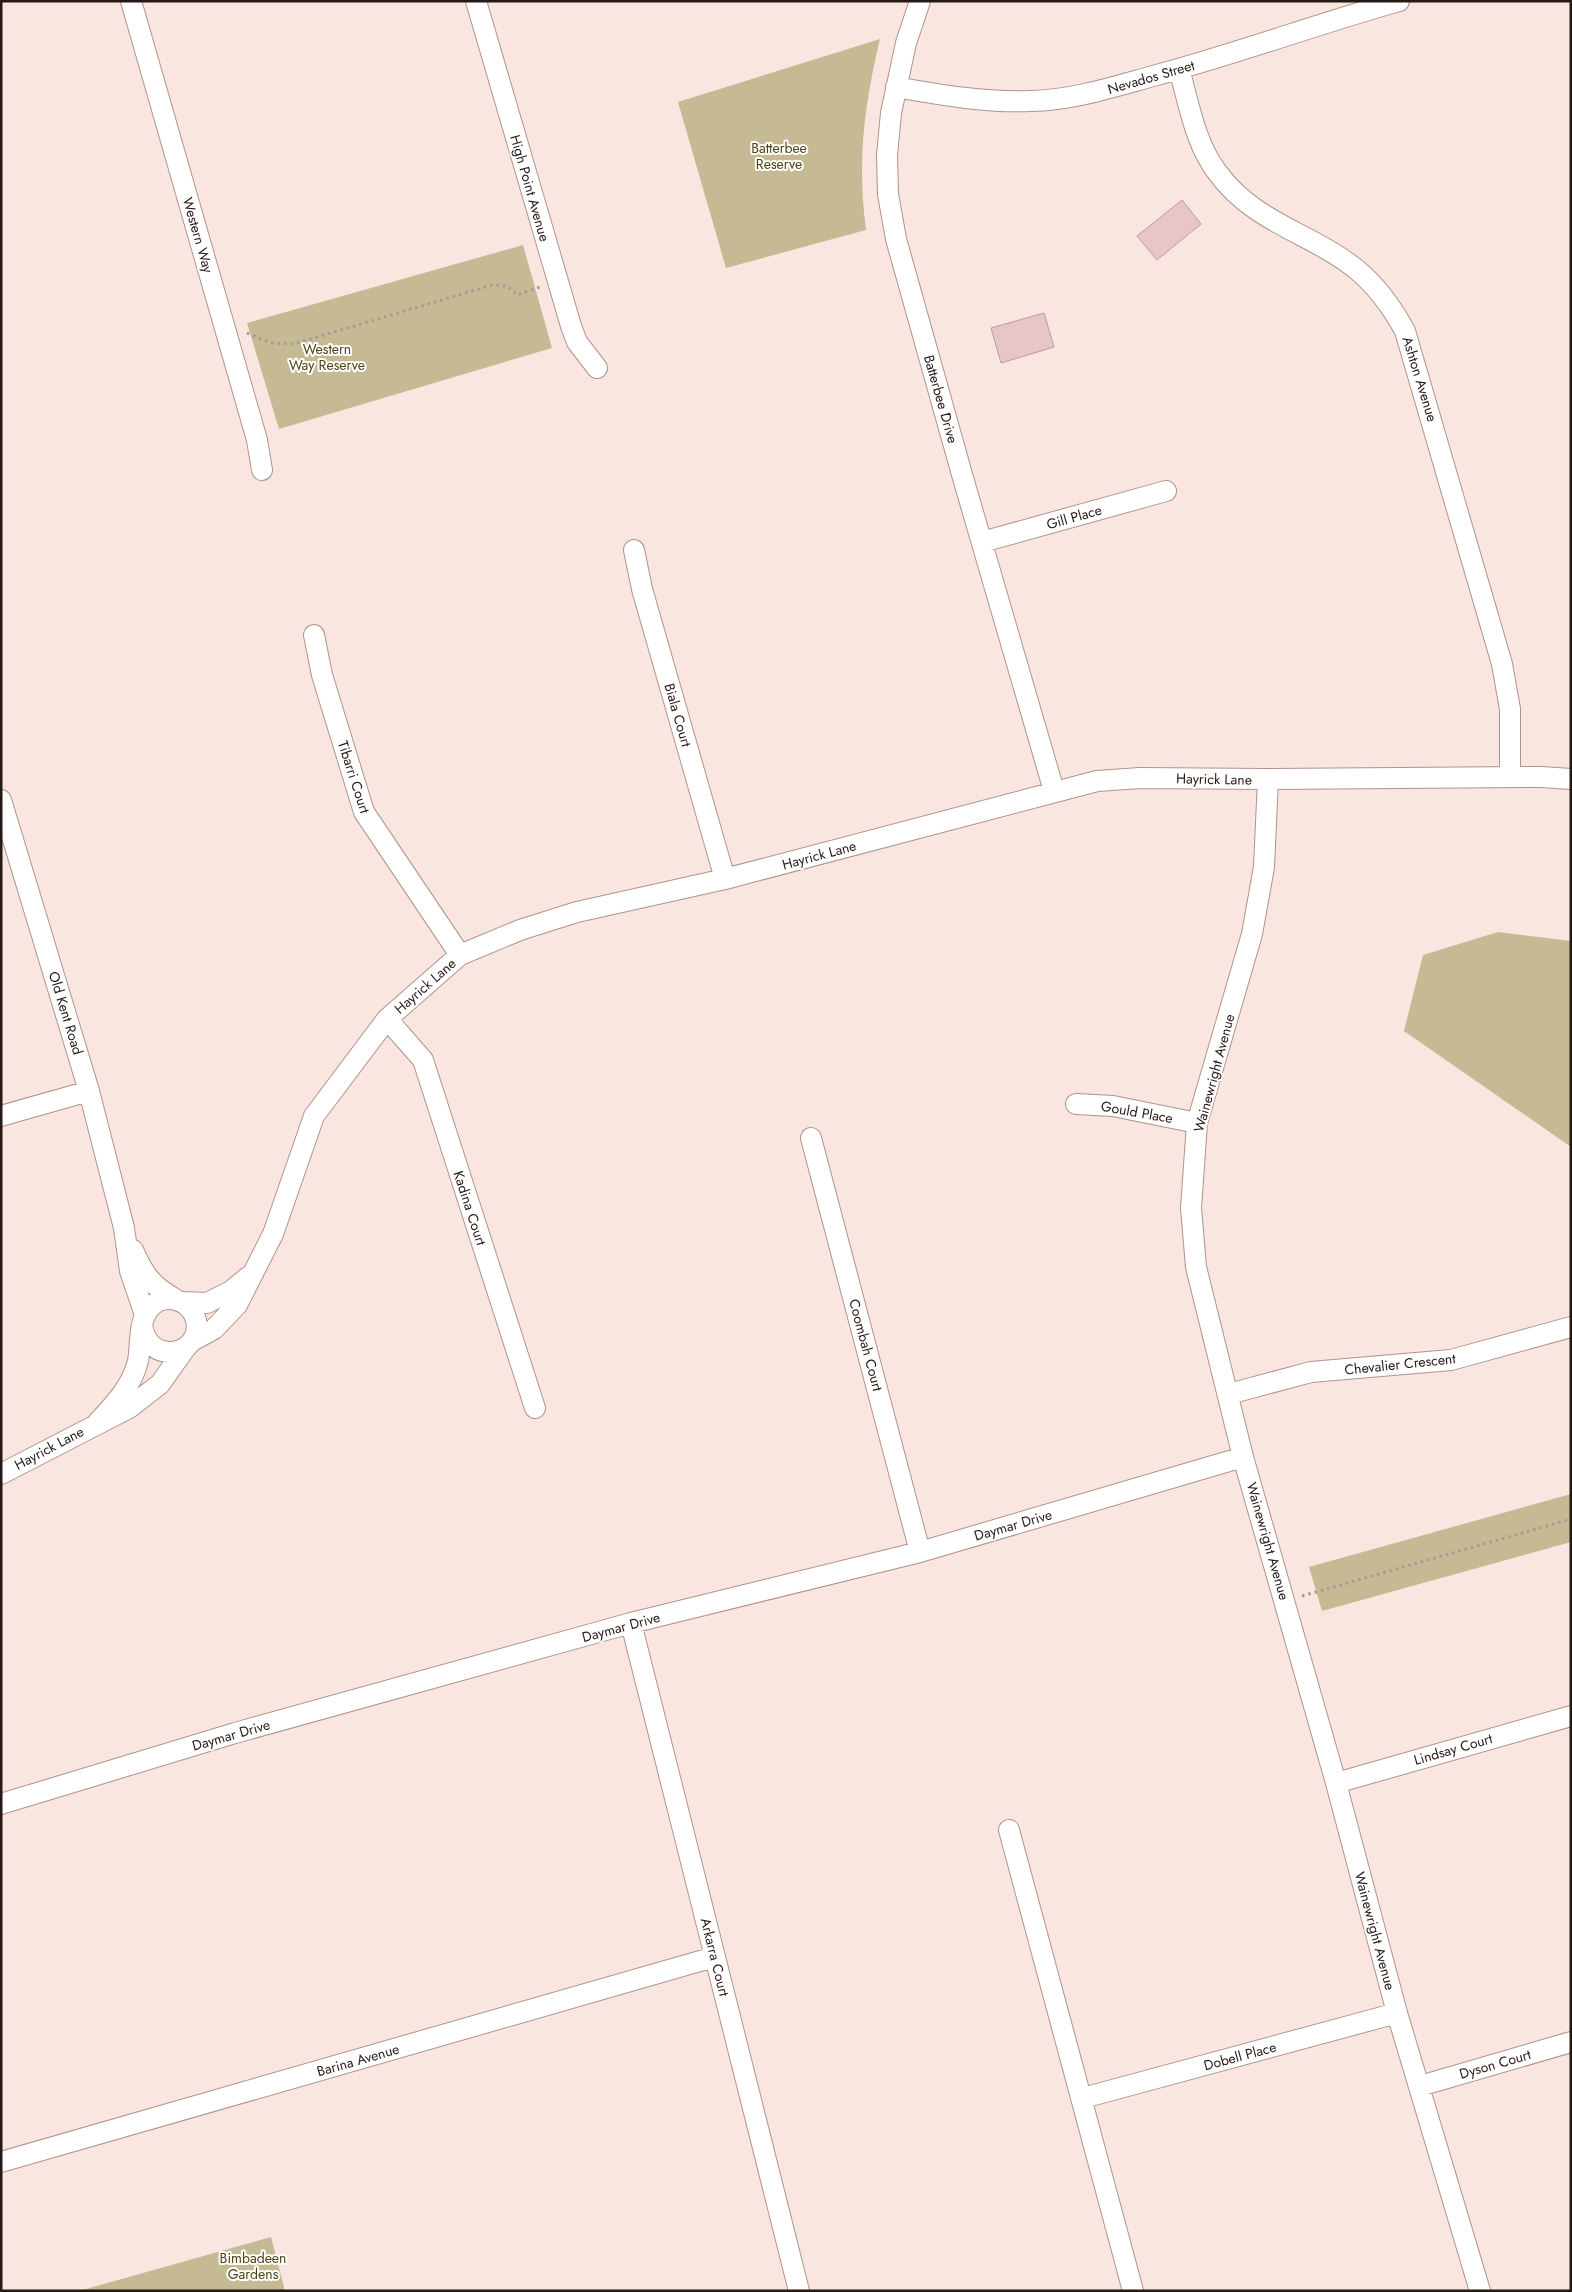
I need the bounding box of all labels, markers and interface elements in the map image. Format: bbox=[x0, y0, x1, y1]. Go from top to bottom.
street label: Nevados Street bbox=[1105, 55, 1197, 99]
street label: High Point Avenue bbox=[505, 132, 555, 244]
park label: Batterbee Reserve bbox=[751, 138, 807, 174]
street label: Western Way bbox=[178, 195, 219, 276]
street label: Ashton Avenue bbox=[1398, 334, 1442, 424]
park label: Western Way Reserve bbox=[289, 339, 365, 375]
street label: Batterbee Drive bbox=[919, 353, 963, 445]
street label: Gill Place bbox=[1044, 500, 1104, 534]
street label: Biala Court bbox=[659, 681, 697, 750]
street label: Tibarri Court bbox=[333, 738, 375, 816]
street label: Hayrick Lane bbox=[1176, 768, 1252, 790]
street label: Hayrick Lane bbox=[780, 836, 858, 874]
street label: Hayrick Lane bbox=[390, 954, 460, 1018]
street label: Old Kent Road bbox=[44, 969, 88, 1057]
street label: Wainewright Avenue bbox=[1189, 1012, 1239, 1134]
street label: Gould Place bbox=[1099, 1096, 1175, 1128]
street label: Kadina Court bbox=[449, 1168, 492, 1248]
street label: Coombah Court bbox=[844, 1297, 888, 1394]
street label: Chevalier Crescent bbox=[1343, 1348, 1457, 1380]
street label: Hayrick Lane bbox=[11, 1421, 87, 1475]
street label: Wainewright Avenue bbox=[1242, 1480, 1294, 1602]
street label: Daymar Drive bbox=[972, 1504, 1054, 1546]
street label: Daymar Drive bbox=[580, 1607, 662, 1647]
street label: Daymar Drive bbox=[190, 1714, 272, 1756]
street label: Lindsay Court bbox=[1411, 1728, 1495, 1770]
street label: Wainewright Avenue bbox=[1350, 1870, 1400, 1992]
street label: Arkarra Court bbox=[696, 1916, 735, 1999]
street label: Dobell Place bbox=[1201, 2037, 1279, 2075]
street label: Barina Avenue bbox=[314, 2039, 402, 2081]
street label: Dyson Court bbox=[1457, 2044, 1534, 2084]
park label: Bimbadeen Gardens bbox=[220, 2248, 286, 2284]

